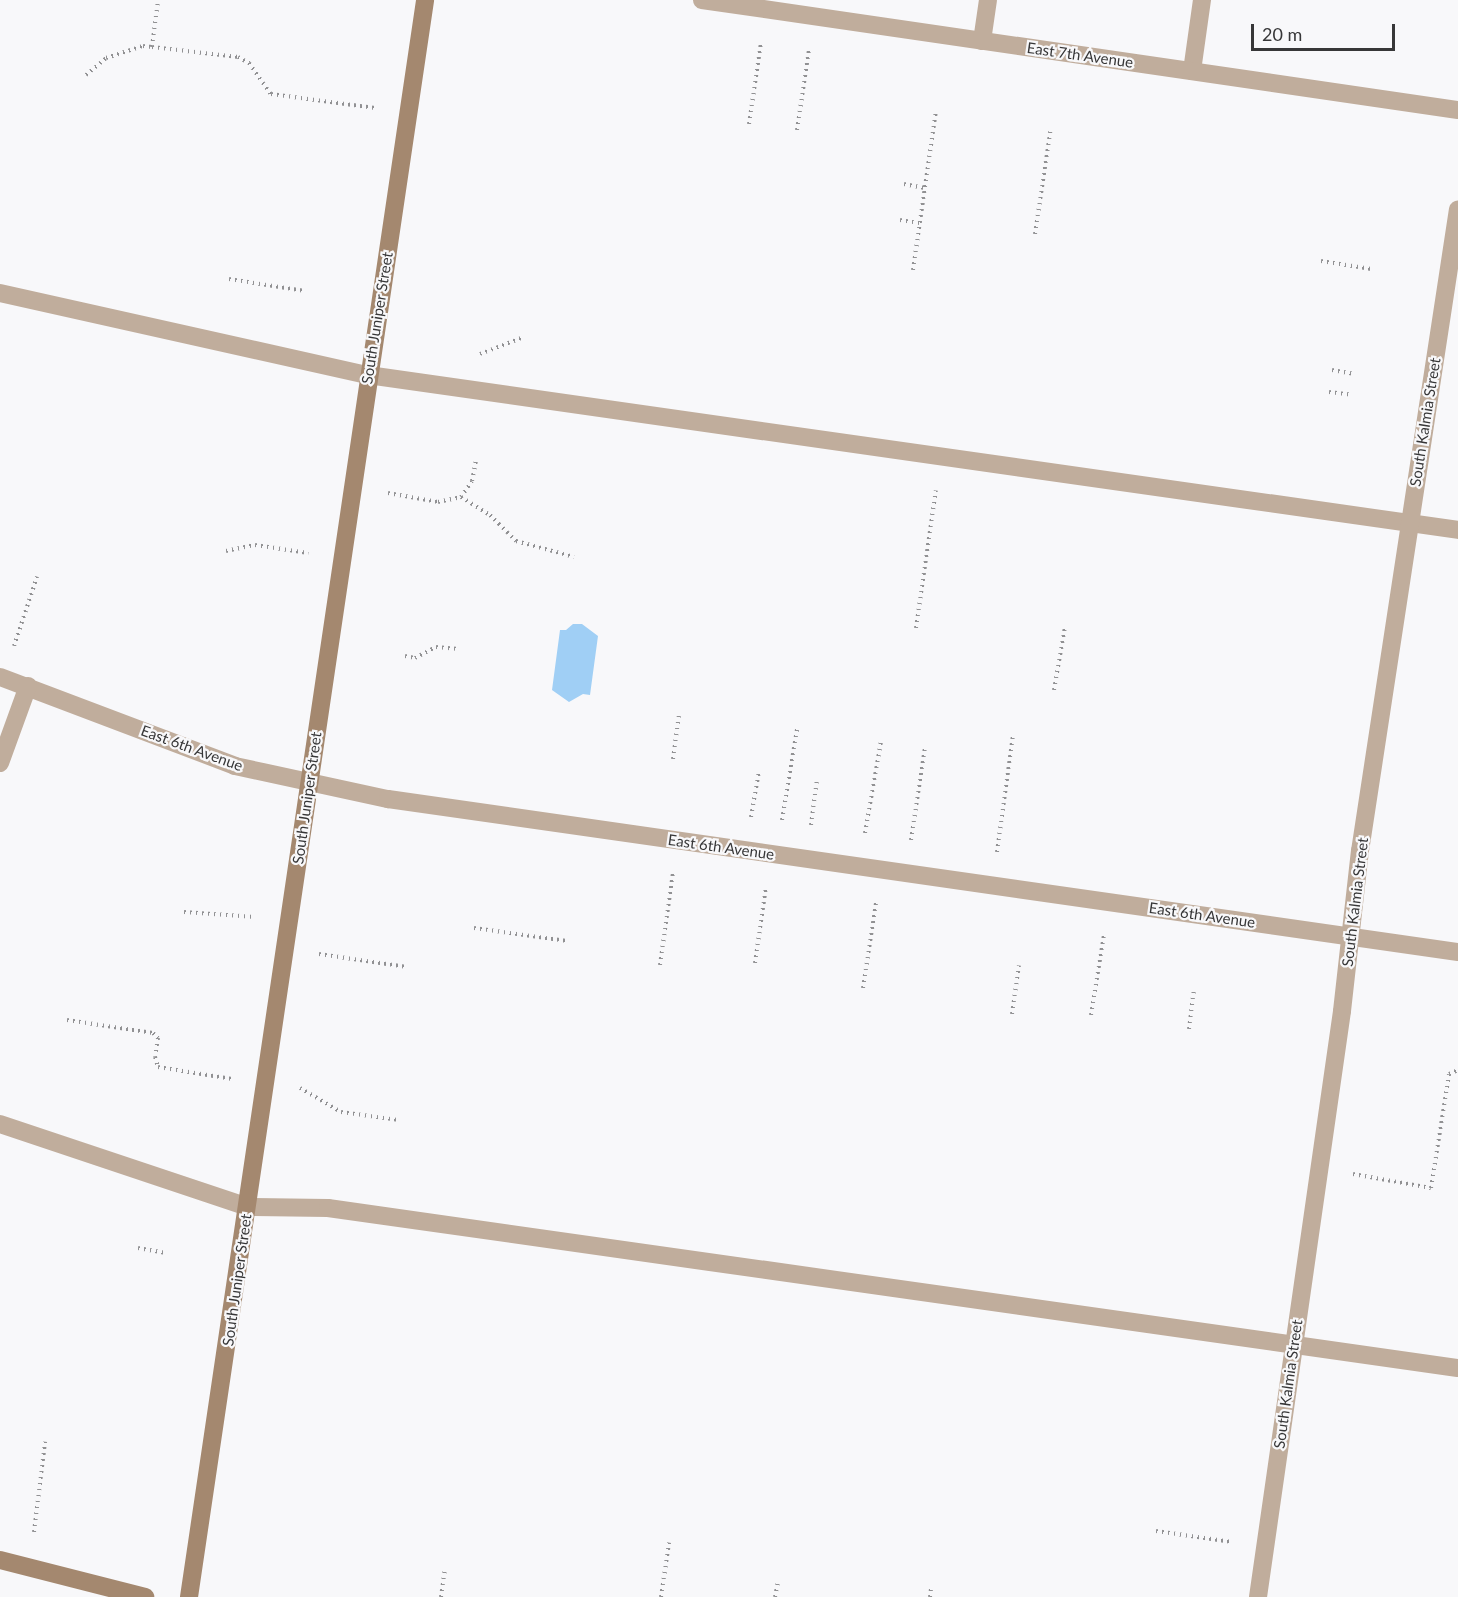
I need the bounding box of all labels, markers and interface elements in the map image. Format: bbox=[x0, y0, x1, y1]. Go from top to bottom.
scale bar bbox=[1254, 12, 1398, 50]
text: 20 m bbox=[1262, 23, 1302, 45]
street label: East 7th Avenue bbox=[1025, 39, 1135, 71]
street label: South Juniper Street bbox=[358, 250, 396, 386]
street label: South Kalmia Street bbox=[1406, 356, 1444, 488]
street label: East 6th Avenue bbox=[138, 721, 246, 775]
street label: South Juniper Street bbox=[289, 730, 325, 866]
street label: East 6th Avenue bbox=[666, 831, 776, 863]
street label: South Kalmia Street bbox=[1338, 836, 1372, 968]
street label: East 6th Avenue bbox=[1147, 899, 1257, 931]
street label: South Juniper Street bbox=[219, 1212, 255, 1348]
street label: South Kalmia Street bbox=[1270, 1318, 1306, 1450]

